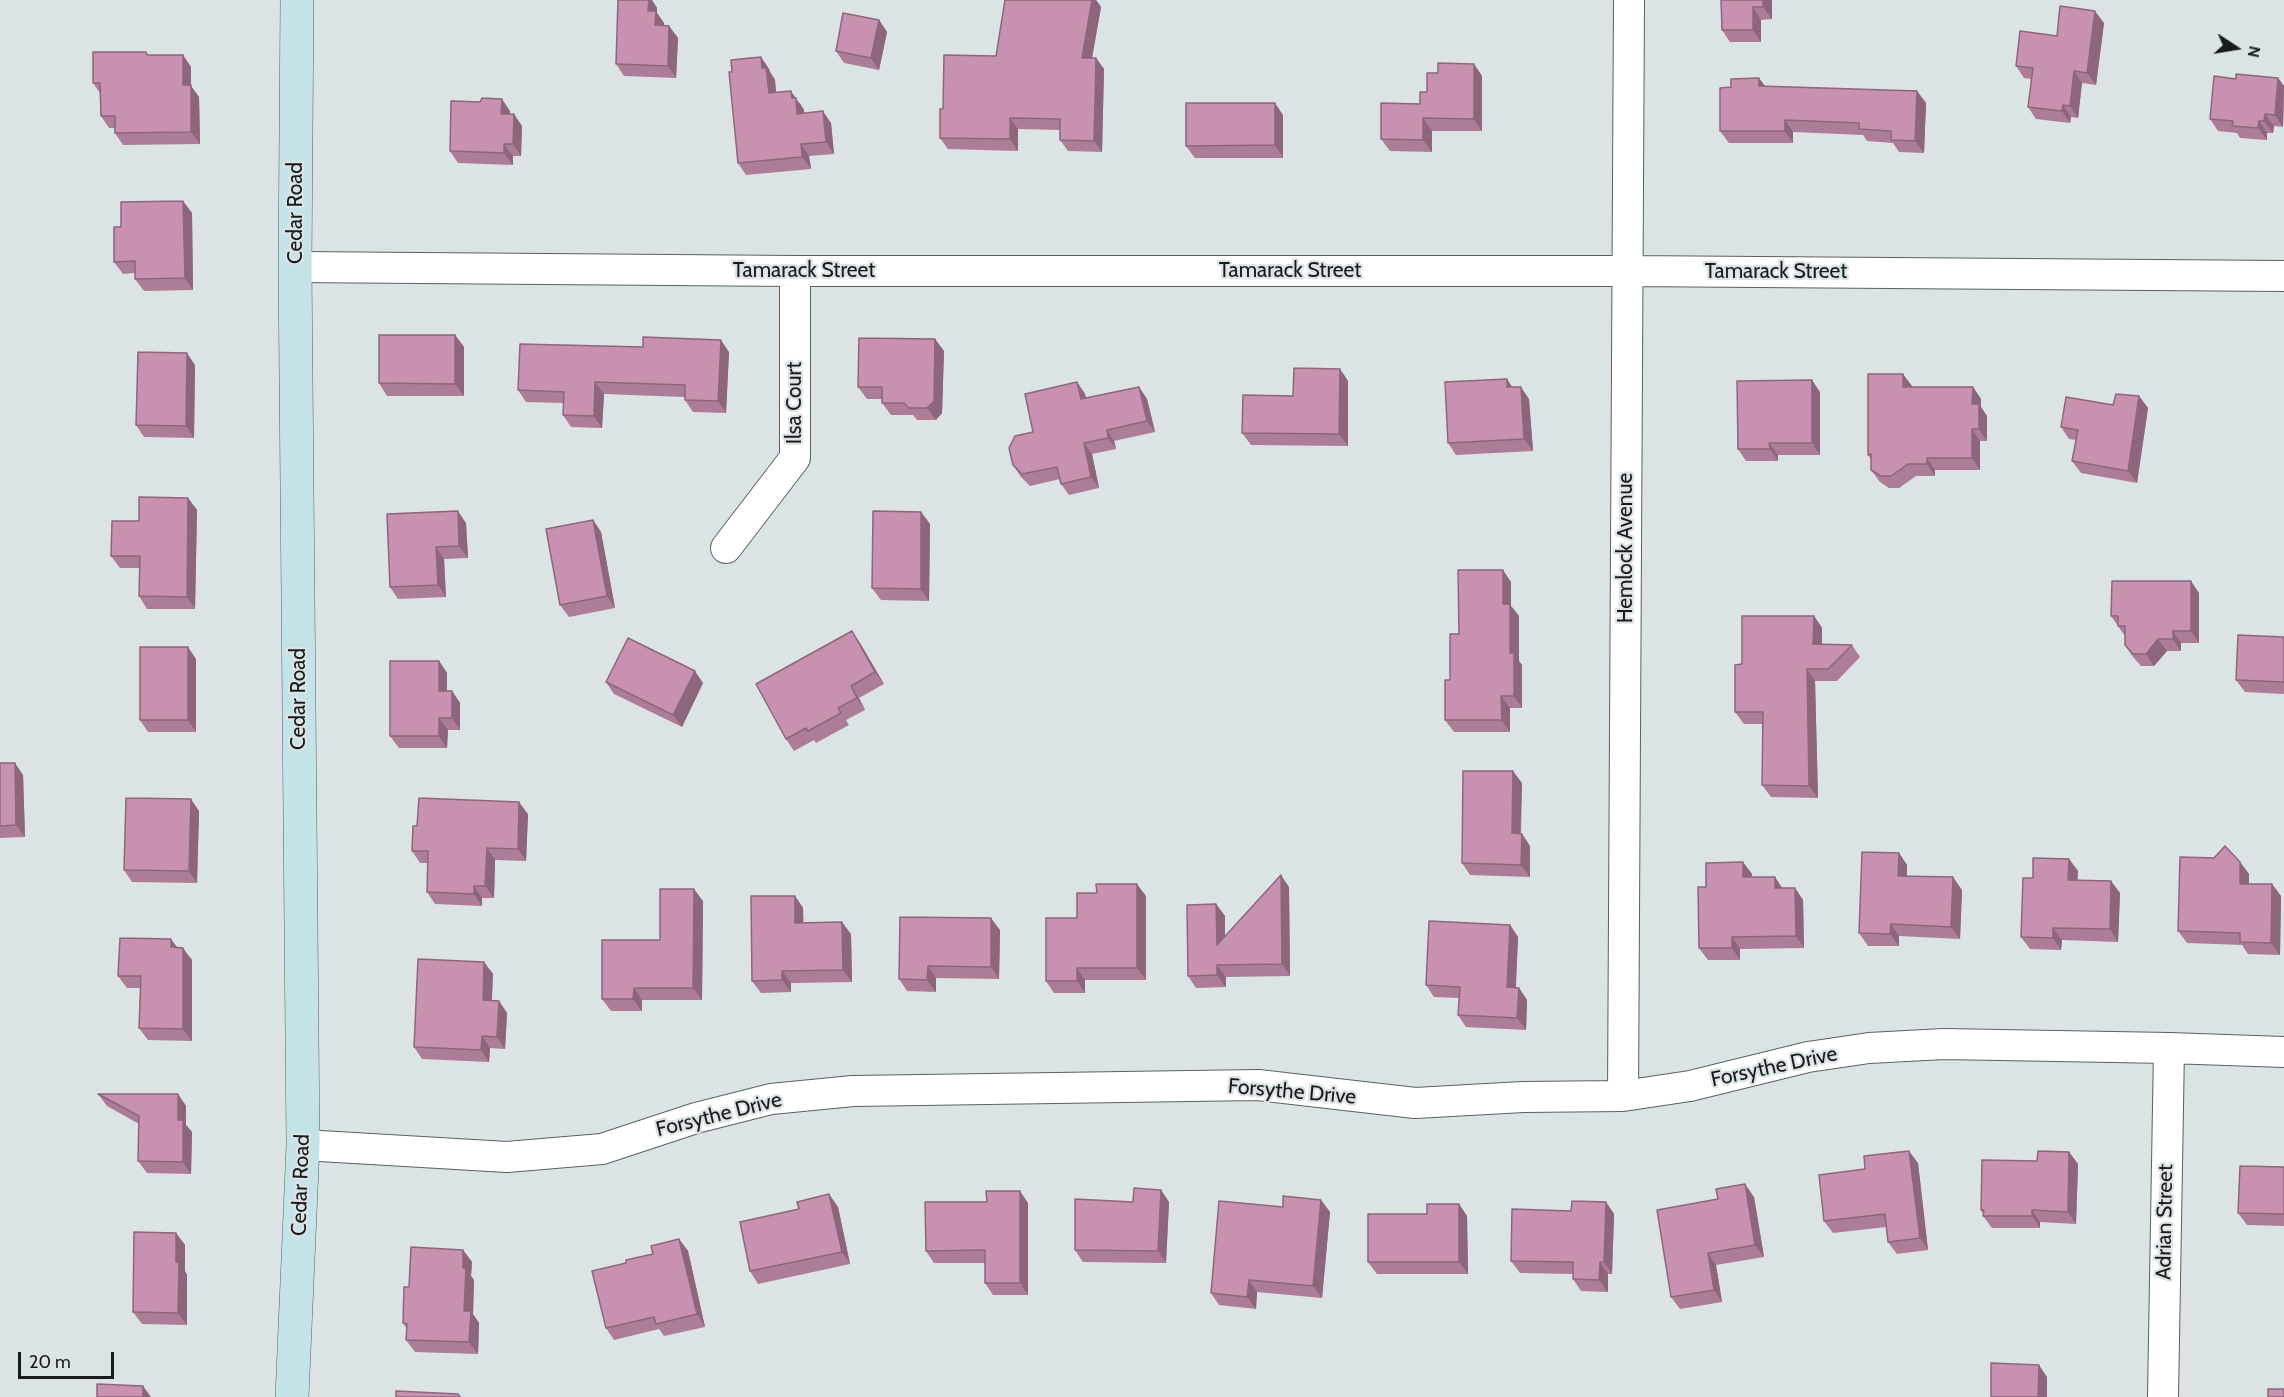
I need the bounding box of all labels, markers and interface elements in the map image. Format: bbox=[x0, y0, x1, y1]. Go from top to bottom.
north arrow bbox=[2206, 18, 2266, 78]
text: N bbox=[2244, 44, 2265, 59]
street label: Cedar Road bbox=[283, 162, 309, 264]
street label: Tamarack Street bbox=[733, 258, 875, 284]
street label: Tamarack Street bbox=[1219, 258, 1361, 284]
street label: Tamarack Street bbox=[1705, 259, 1847, 285]
street label: Ilsa Court bbox=[782, 362, 808, 444]
street label: Hemlock Avenue bbox=[1613, 473, 1639, 623]
street label: Cedar Road bbox=[286, 648, 312, 750]
street label: Forsythe Drive bbox=[1708, 1041, 1840, 1093]
street label: Forsythe Drive bbox=[1227, 1074, 1357, 1110]
street label: Forsythe Drive bbox=[654, 1087, 784, 1143]
street label: Cedar Road bbox=[287, 1134, 315, 1236]
street label: Adrian Street bbox=[2151, 1164, 2179, 1280]
scale bar bbox=[21, 1340, 117, 1378]
text: 20 m bbox=[29, 1351, 71, 1373]

